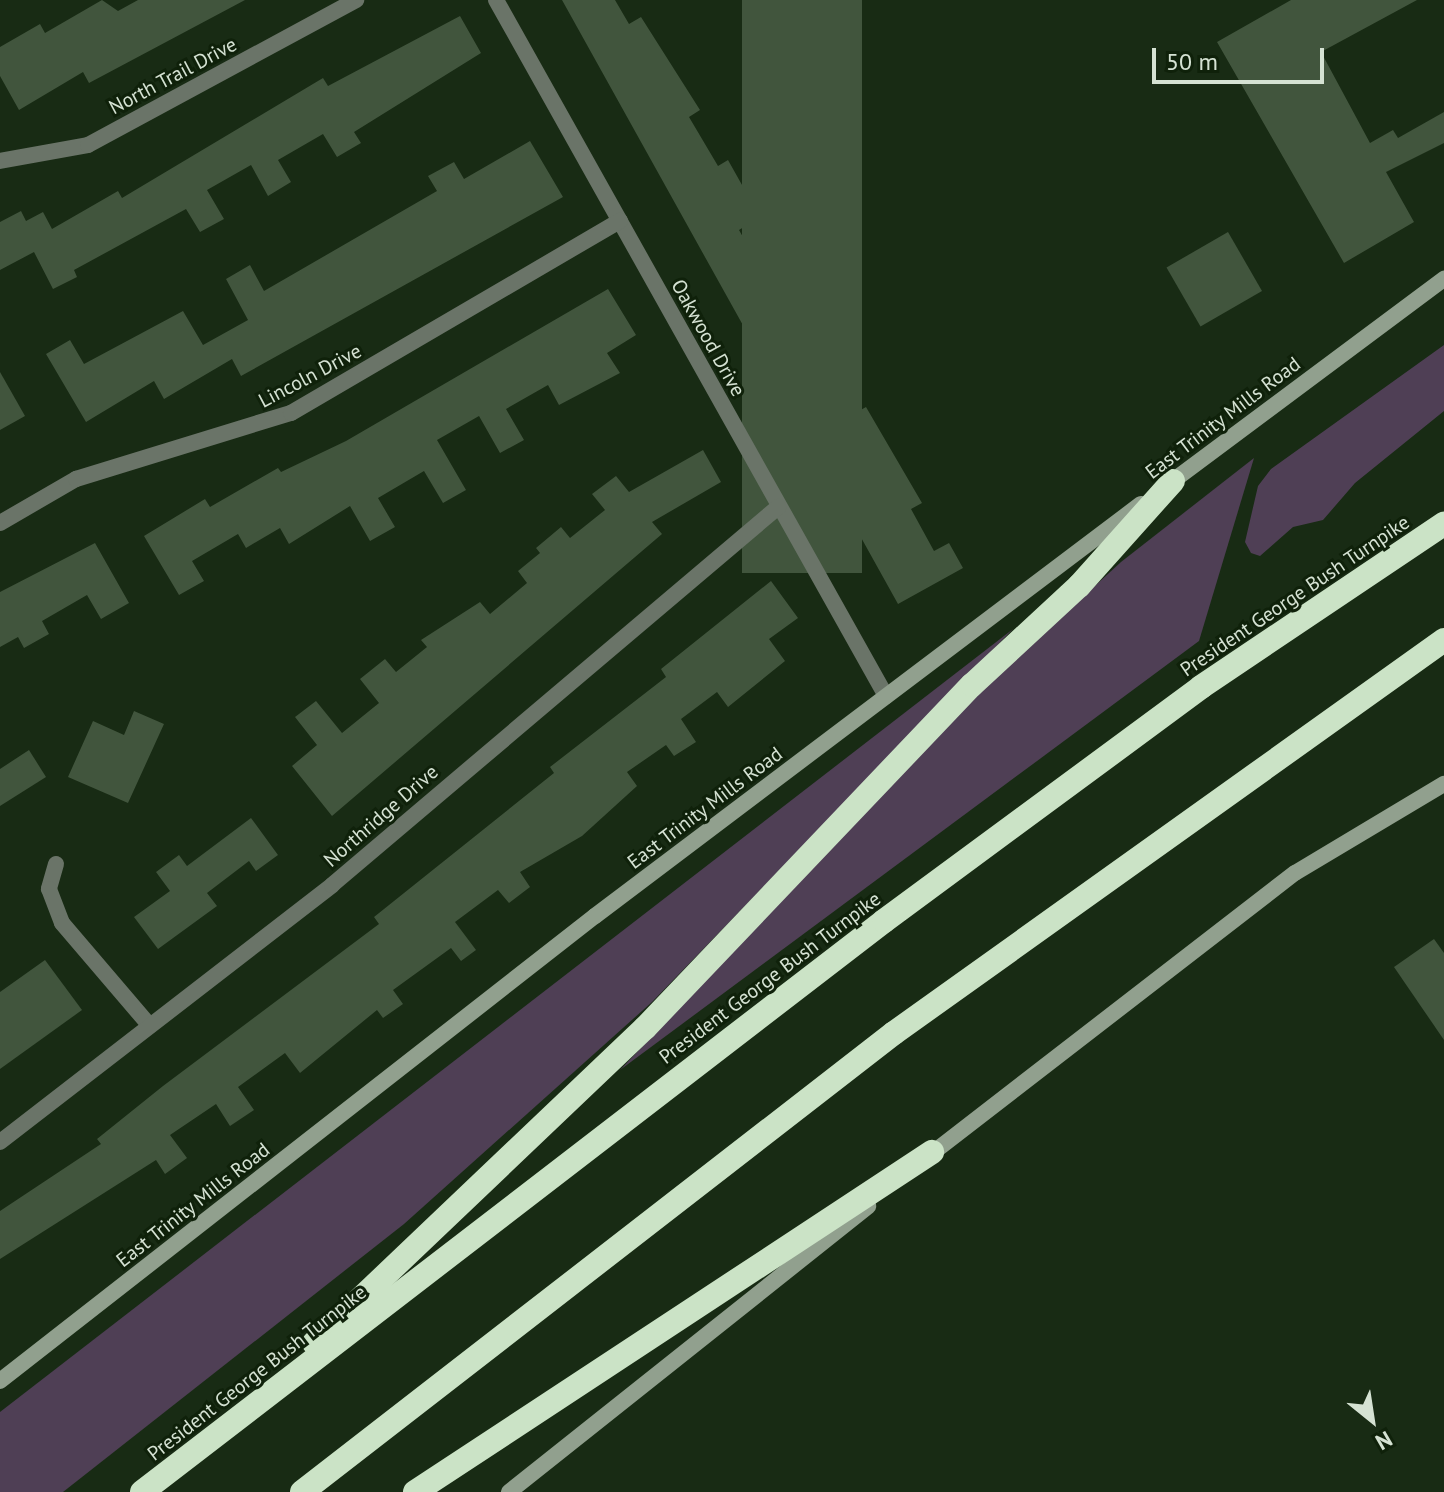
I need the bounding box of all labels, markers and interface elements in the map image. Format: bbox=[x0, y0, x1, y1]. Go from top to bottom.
street label: North Trail Drive bbox=[105, 32, 241, 120]
scale bar bbox=[1156, 32, 1328, 82]
text: 50 m bbox=[1166, 46, 1218, 77]
street label: Oakwood Drive bbox=[666, 275, 750, 401]
street label: Lincoln Drive bbox=[255, 339, 365, 413]
street label: East Trinity Mills Road bbox=[1140, 352, 1306, 484]
street label: President George Bush Turnpike bbox=[1176, 510, 1414, 682]
street label: East Trinity Mills Road bbox=[622, 742, 788, 874]
street label: Northridge Drive bbox=[319, 760, 443, 872]
street label: President George Bush Turnpike bbox=[654, 887, 886, 1069]
street label: East Trinity Mills Road bbox=[111, 1137, 275, 1273]
street label: President George Bush Turnpike bbox=[143, 1280, 371, 1466]
north arrow bbox=[1332, 1380, 1412, 1460]
text: N bbox=[1371, 1425, 1397, 1457]

